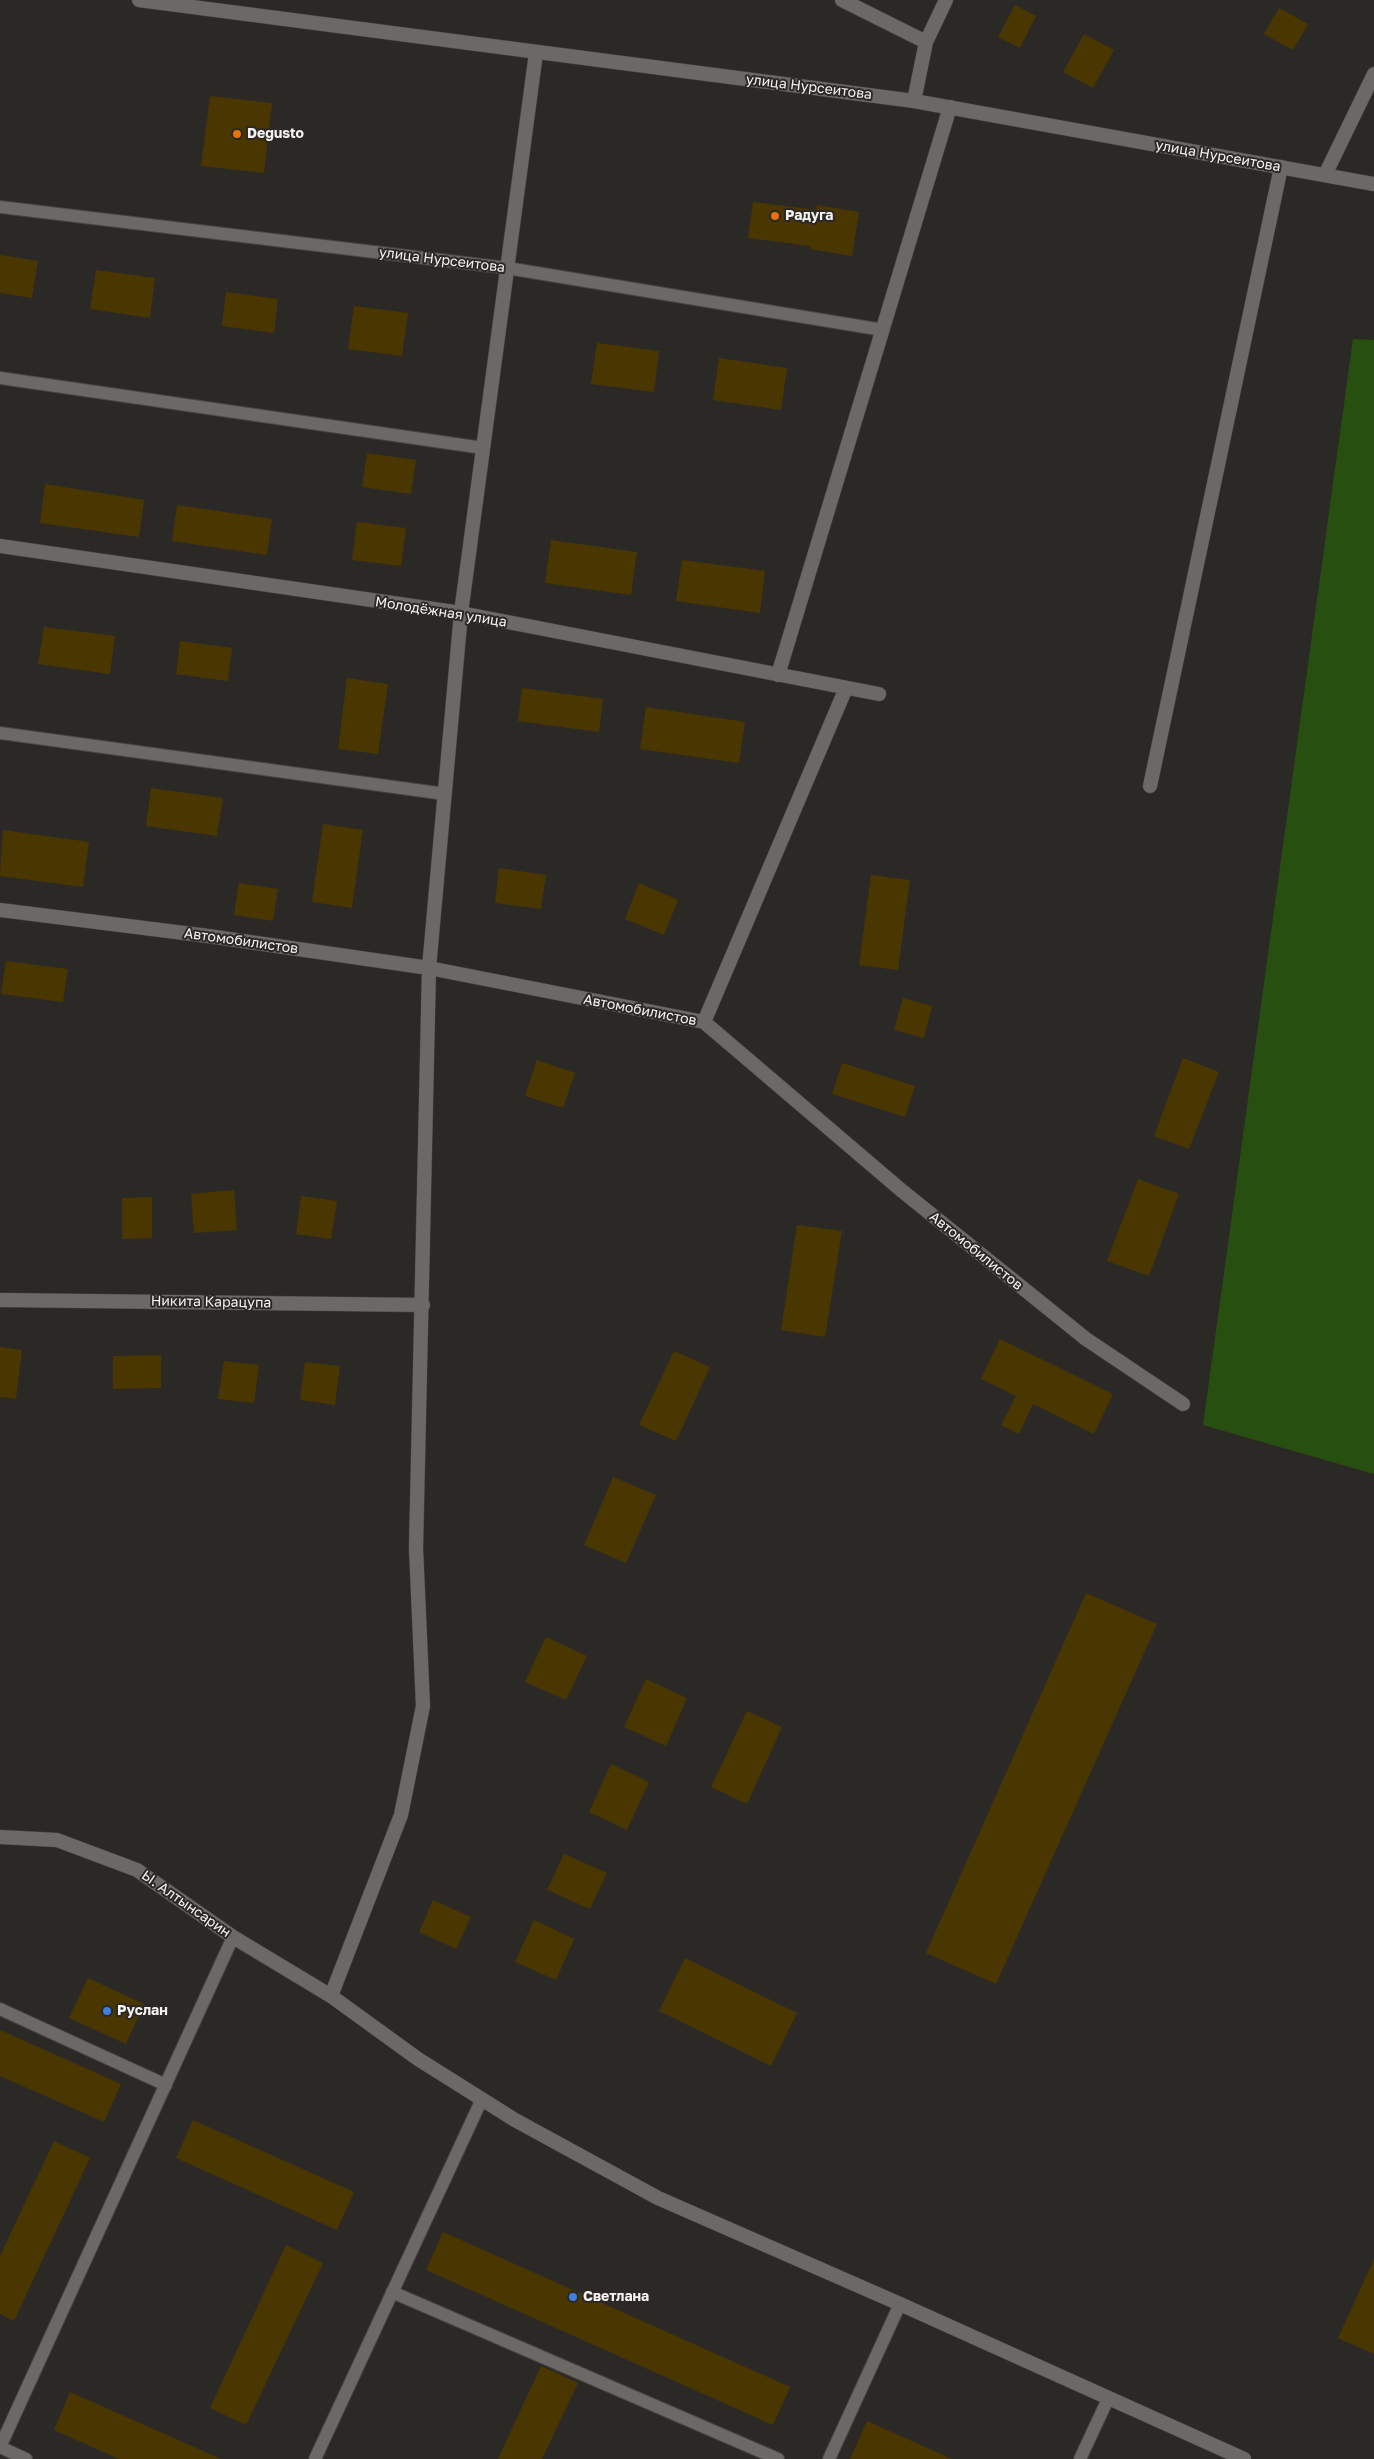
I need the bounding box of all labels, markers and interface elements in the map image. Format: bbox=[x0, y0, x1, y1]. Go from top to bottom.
street label: улица Нурсеитова bbox=[745, 71, 873, 103]
place label: Degusto bbox=[247, 126, 304, 142]
marker: Degusto bbox=[231, 128, 243, 140]
street label: улица Нурсеитова bbox=[1154, 137, 1282, 175]
place label: Радуга bbox=[785, 208, 833, 224]
marker: Радуга bbox=[769, 210, 781, 222]
street label: улица Нурсеитова bbox=[378, 244, 506, 276]
street label: Молодёжная улица bbox=[374, 593, 508, 631]
street label: Автомобилистов bbox=[183, 925, 299, 957]
street label: Автомобилистов bbox=[582, 991, 698, 1029]
street label: Автомобилистов bbox=[926, 1208, 1026, 1294]
street label: Никита Карацупа bbox=[151, 1293, 271, 1311]
street label: Ы. Алтынсарин bbox=[138, 1867, 234, 1941]
place label: Руслан bbox=[117, 2003, 168, 2019]
marker: Руслан bbox=[101, 2005, 113, 2017]
place label: Светлана bbox=[583, 2289, 649, 2305]
marker: Светлана bbox=[567, 2291, 579, 2303]

